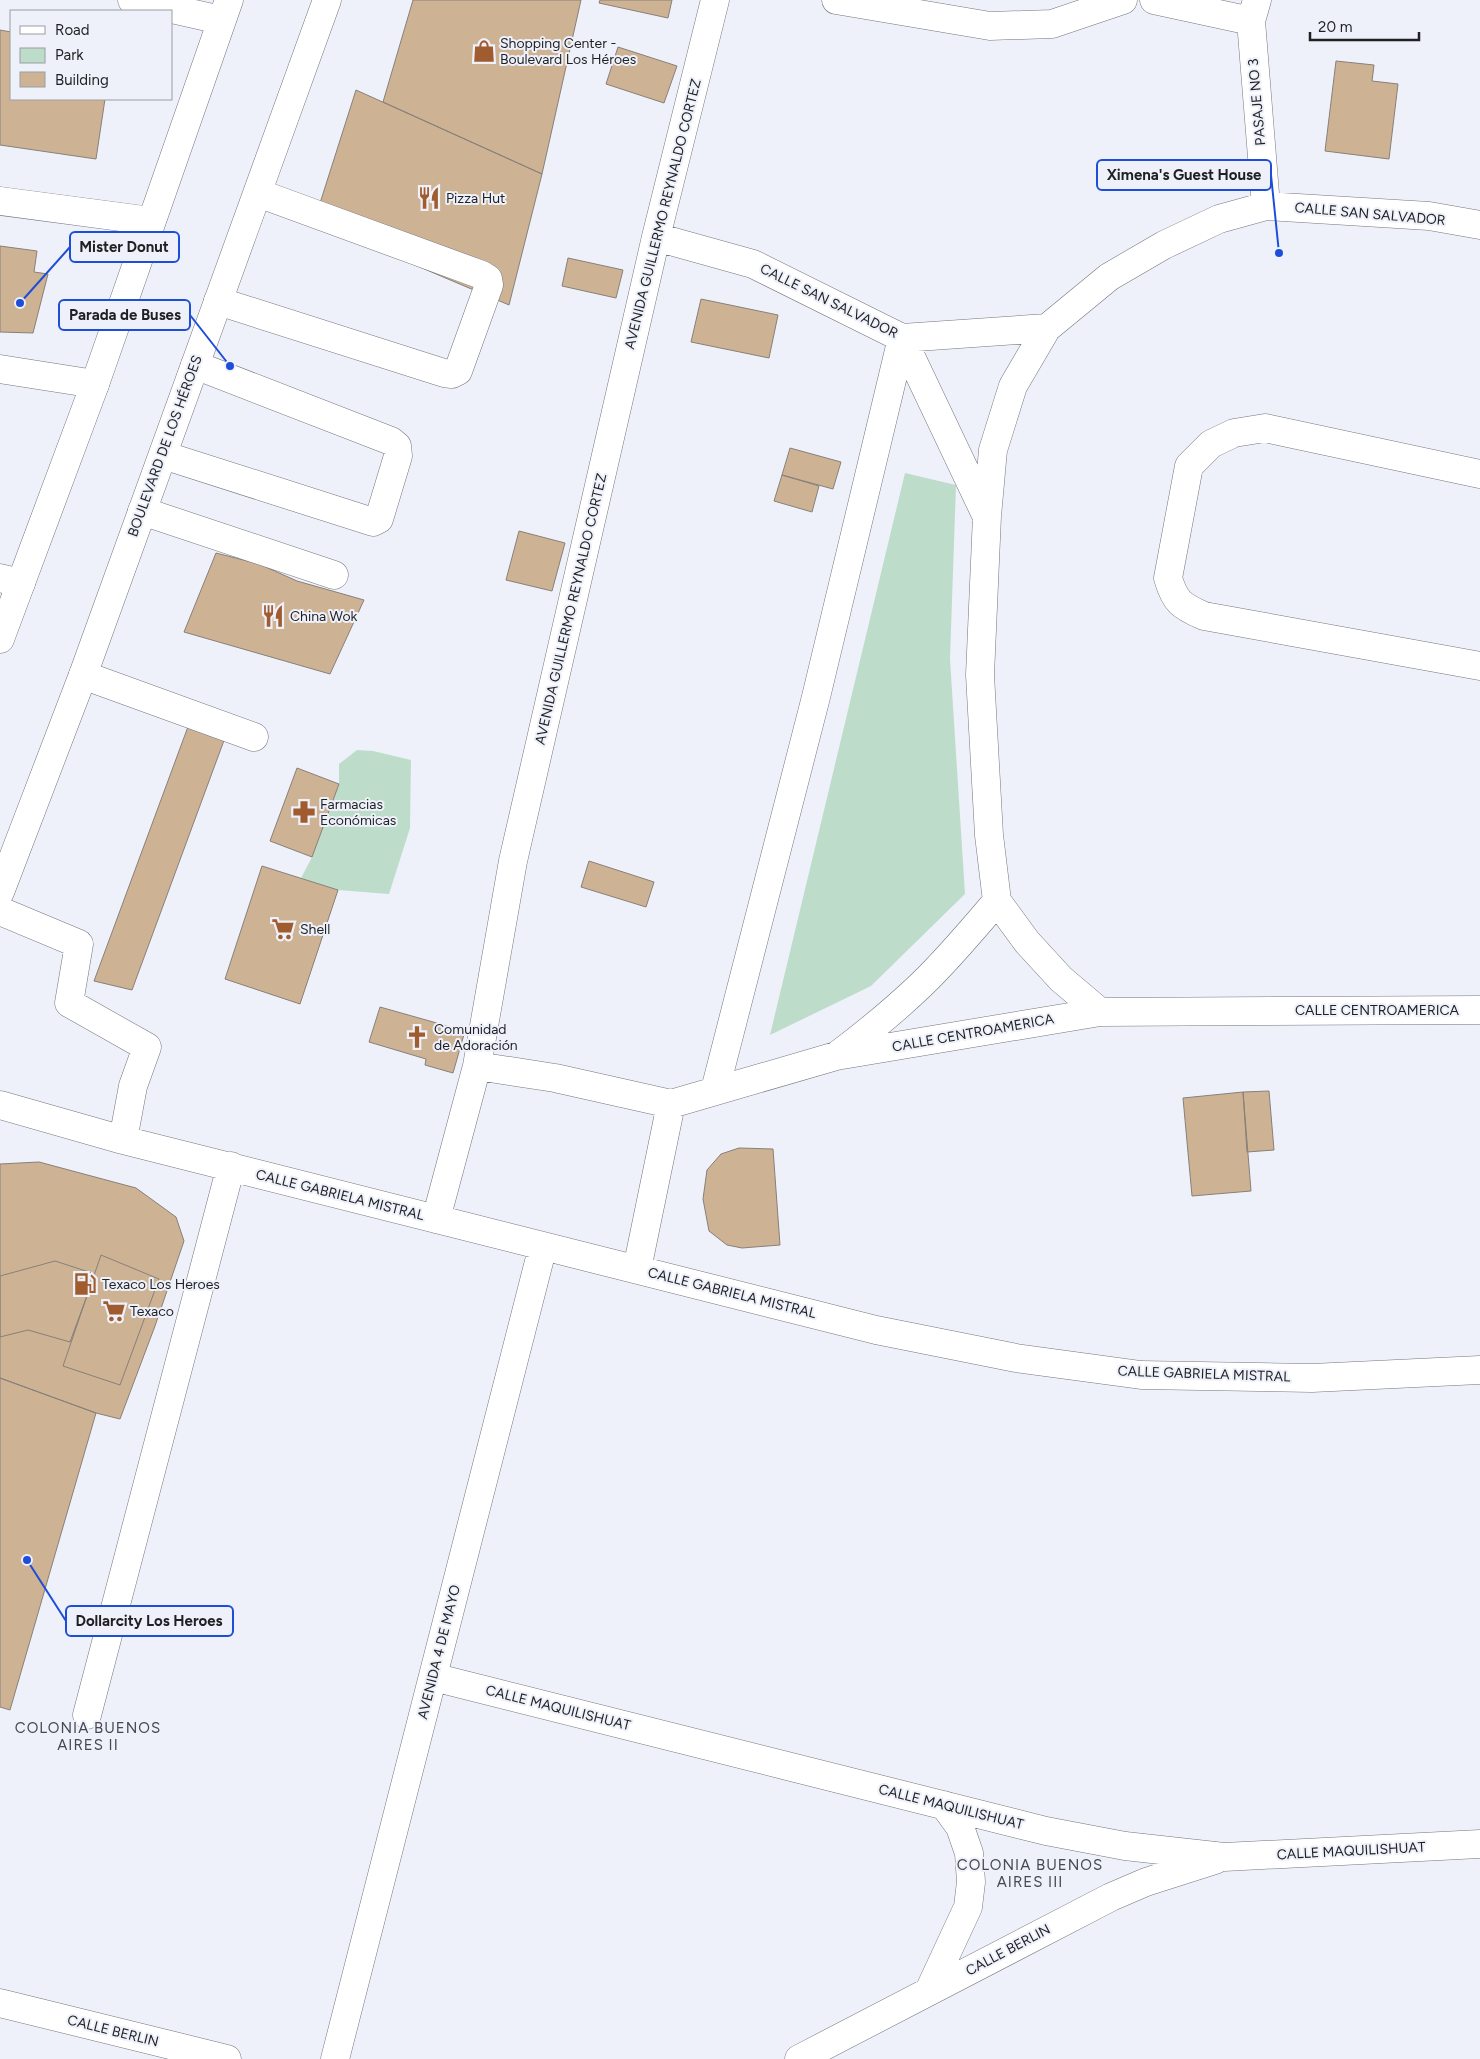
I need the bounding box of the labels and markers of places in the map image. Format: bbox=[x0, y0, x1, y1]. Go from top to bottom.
place label: Shopping Center - Boulevard Los Héroes bbox=[500, 35, 636, 68]
shop icon: Shopping Center - Boulevard Los Héroes bbox=[471, 38, 497, 64]
callout: Ximena's Guest House bbox=[1097, 160, 1271, 190]
restaurant icon: Pizza Hut bbox=[416, 185, 442, 211]
place label: Pizza Hut bbox=[446, 190, 505, 207]
callout: Mister Donut bbox=[70, 232, 179, 262]
callout: Parada de Buses bbox=[59, 300, 190, 330]
restaurant icon: China Wok bbox=[260, 603, 286, 629]
place label: China Wok bbox=[290, 608, 358, 625]
place label: Farmacias Económicas bbox=[320, 796, 396, 829]
pharmacy icon: Farmacias Económicas bbox=[291, 799, 317, 825]
supermarket icon: Shell bbox=[270, 916, 296, 942]
place label: Shell bbox=[300, 921, 330, 938]
place label: Comunidad de Adoración bbox=[434, 1021, 518, 1054]
church icon: Comunidad de Adoración bbox=[404, 1024, 430, 1050]
fuel station icon: Texaco Los Heroes bbox=[72, 1271, 98, 1297]
place label: Texaco Los Heroes bbox=[102, 1276, 220, 1293]
supermarket icon: Texaco bbox=[101, 1298, 127, 1324]
place label: Texaco bbox=[130, 1303, 174, 1320]
callout: Dollarcity Los Heroes bbox=[66, 1606, 233, 1636]

